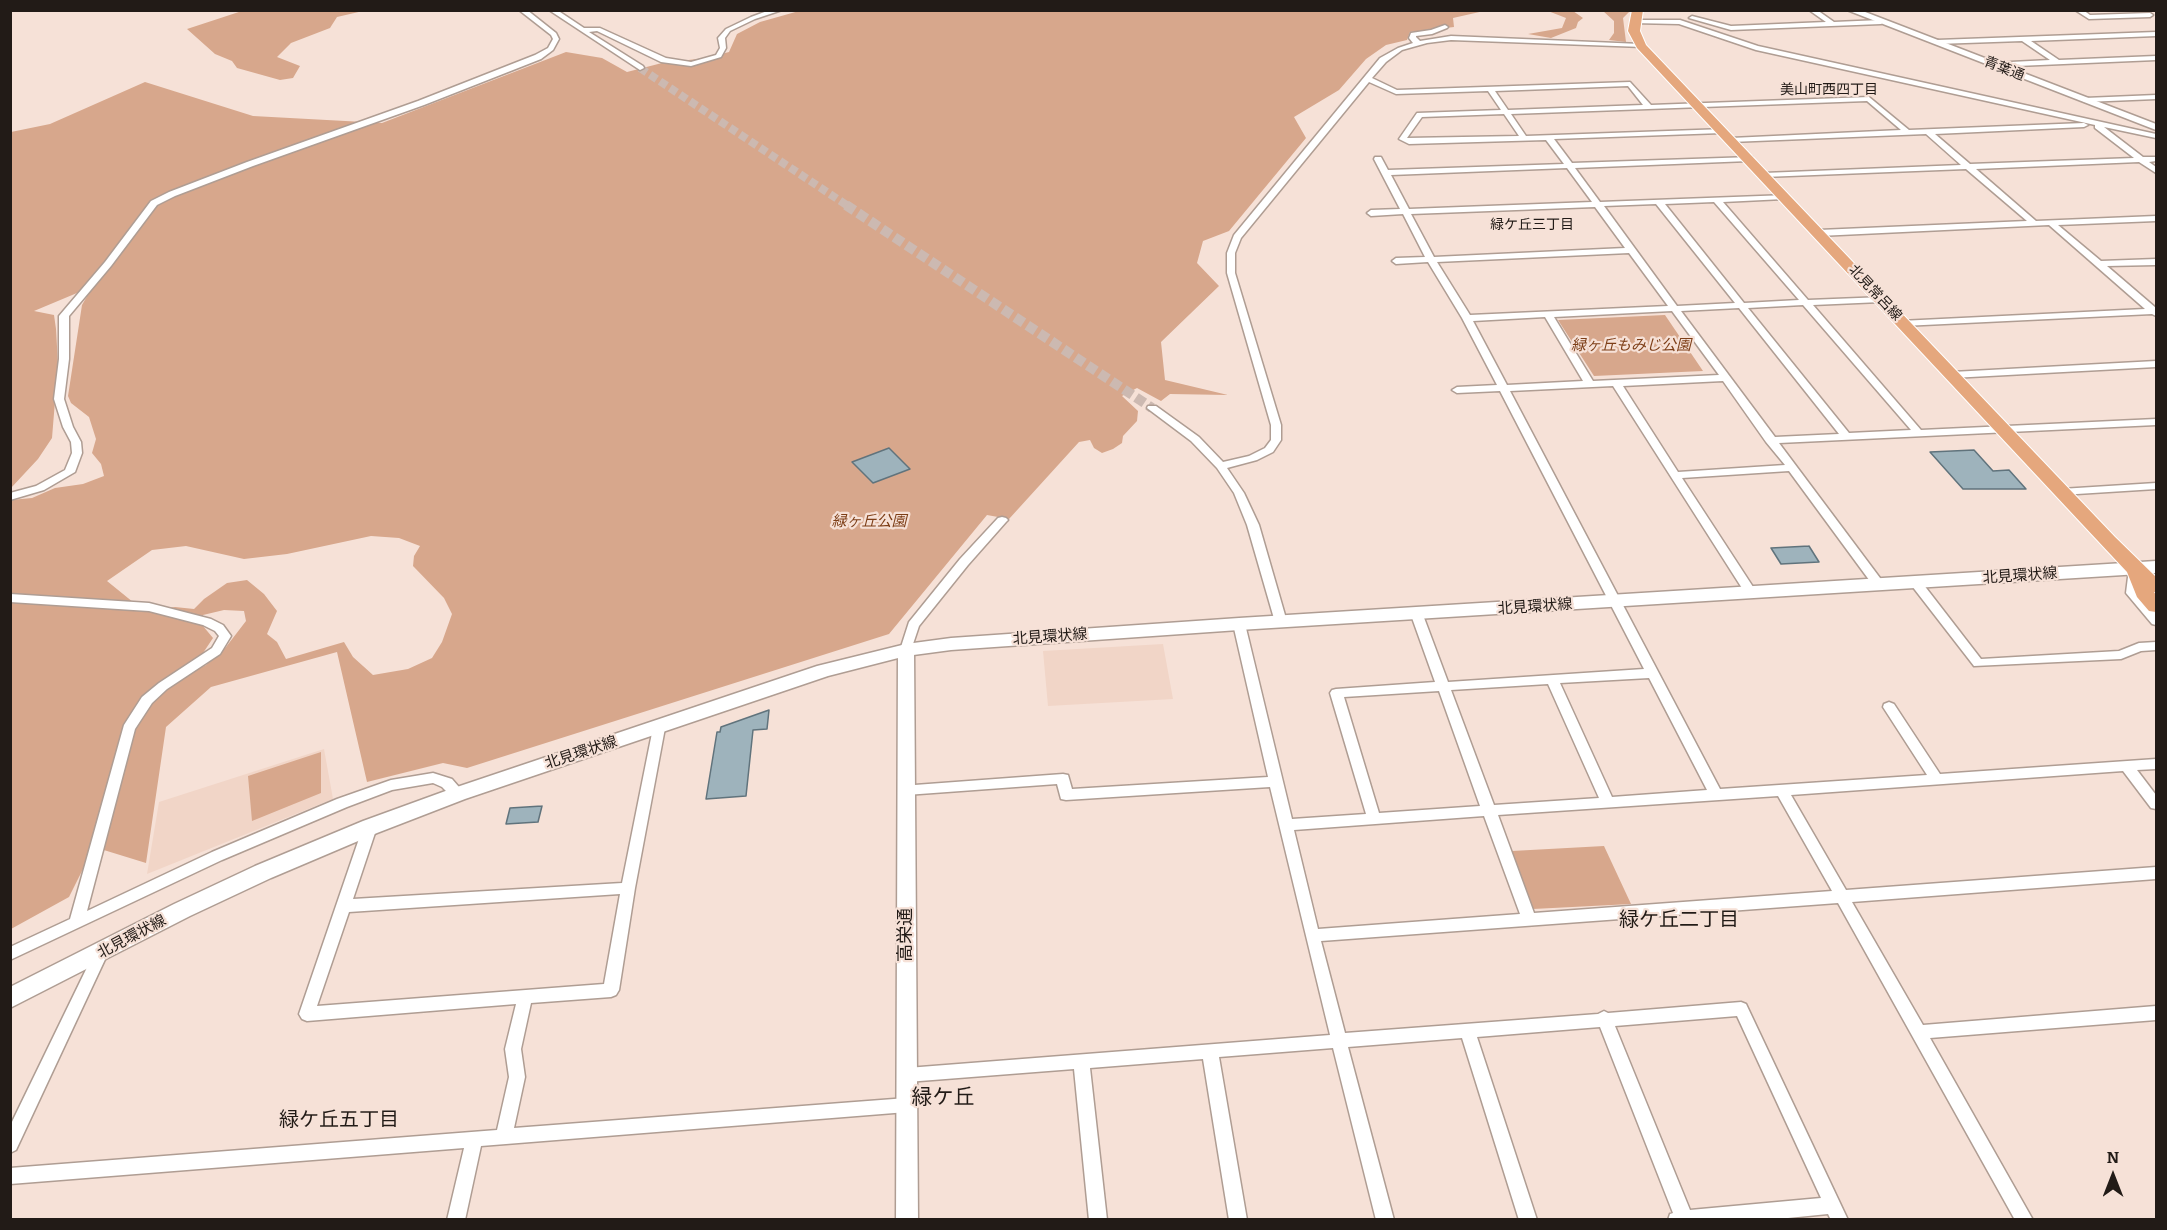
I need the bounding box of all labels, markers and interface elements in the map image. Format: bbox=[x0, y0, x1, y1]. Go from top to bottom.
street label: 青葉通 bbox=[1981, 54, 2027, 84]
district label: 美山町西四丁目 bbox=[1780, 82, 1878, 98]
district label: 緑ケ丘三丁目 bbox=[1490, 217, 1574, 233]
street label: 北見常呂線 bbox=[1845, 262, 1905, 324]
park label: 緑ヶ丘もみじ公園 bbox=[1571, 337, 1691, 355]
park label: 緑ヶ丘公園 bbox=[832, 513, 906, 531]
street label: 北見環状線 bbox=[1982, 564, 2058, 588]
street label: 北見環状線 bbox=[1497, 595, 1573, 619]
street label: 北見環状線 bbox=[1012, 625, 1088, 649]
street label: 北見環状線 bbox=[543, 733, 619, 773]
street label: 高栄通 bbox=[895, 908, 917, 962]
district label: 緑ケ丘二丁目 bbox=[1619, 908, 1739, 932]
street label: 北見環状線 bbox=[95, 911, 169, 963]
district label: 緑ケ丘 bbox=[912, 1085, 974, 1111]
district label: 緑ケ丘五丁目 bbox=[279, 1108, 399, 1132]
north arrow bbox=[2083, 1146, 2143, 1206]
text: N bbox=[2107, 1148, 2119, 1167]

